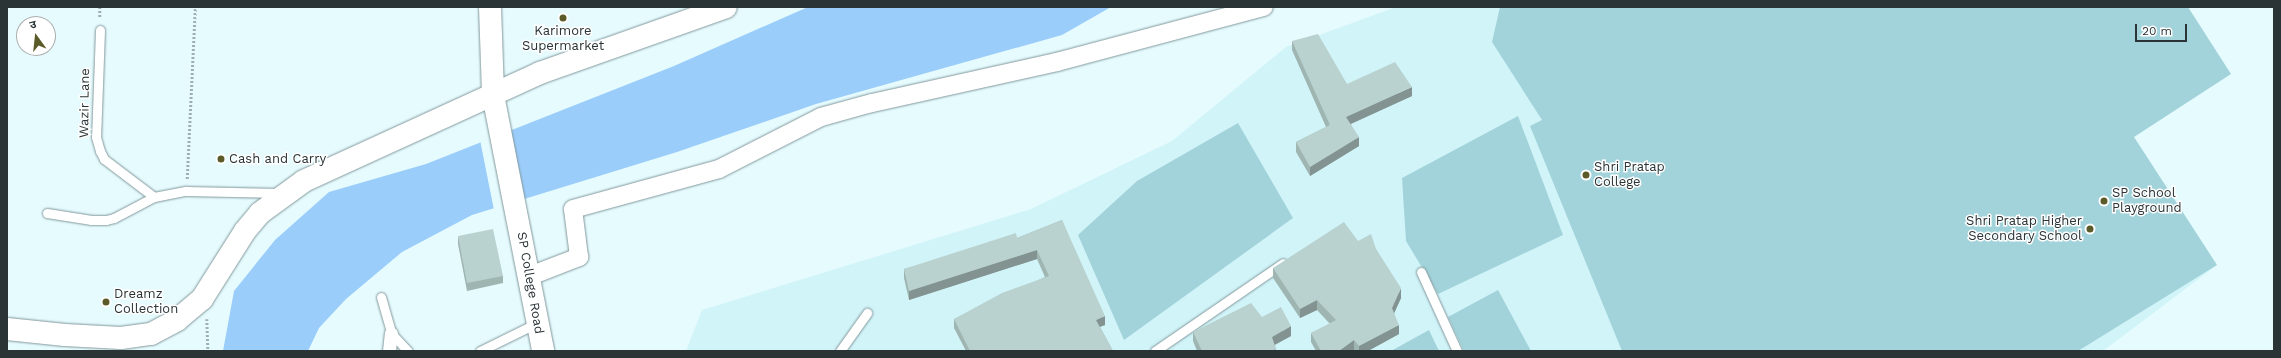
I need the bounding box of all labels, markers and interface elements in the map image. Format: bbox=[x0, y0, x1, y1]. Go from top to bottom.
marker: Karimore Supermarket bbox=[558, 13, 568, 23]
north arrow bbox=[16, 16, 56, 56]
scale bar bbox=[2137, 16, 2189, 42]
text: उ bbox=[28, 18, 38, 32]
place label: Karimore Supermarket bbox=[522, 24, 604, 55]
text: 20 m bbox=[2142, 24, 2172, 38]
street label: Wazir Lane bbox=[77, 68, 93, 138]
place label: Cash and Carry bbox=[229, 151, 326, 167]
marker: Cash and Carry bbox=[216, 154, 226, 164]
place label: Shri Pratap College bbox=[1594, 160, 1665, 191]
marker: Shri Pratap College bbox=[1581, 170, 1591, 180]
place label: SP School Playground bbox=[2112, 186, 2182, 217]
marker: SP School Playground bbox=[2099, 196, 2109, 206]
place label: Shri Pratap Higher Secondary School bbox=[1966, 214, 2082, 245]
marker: Shri Pratap Higher Secondary School bbox=[2085, 224, 2095, 234]
street label: SP College Road bbox=[513, 231, 547, 335]
place label: Dreamz Collection bbox=[114, 287, 178, 318]
marker: Dreamz Collection bbox=[101, 297, 111, 307]

